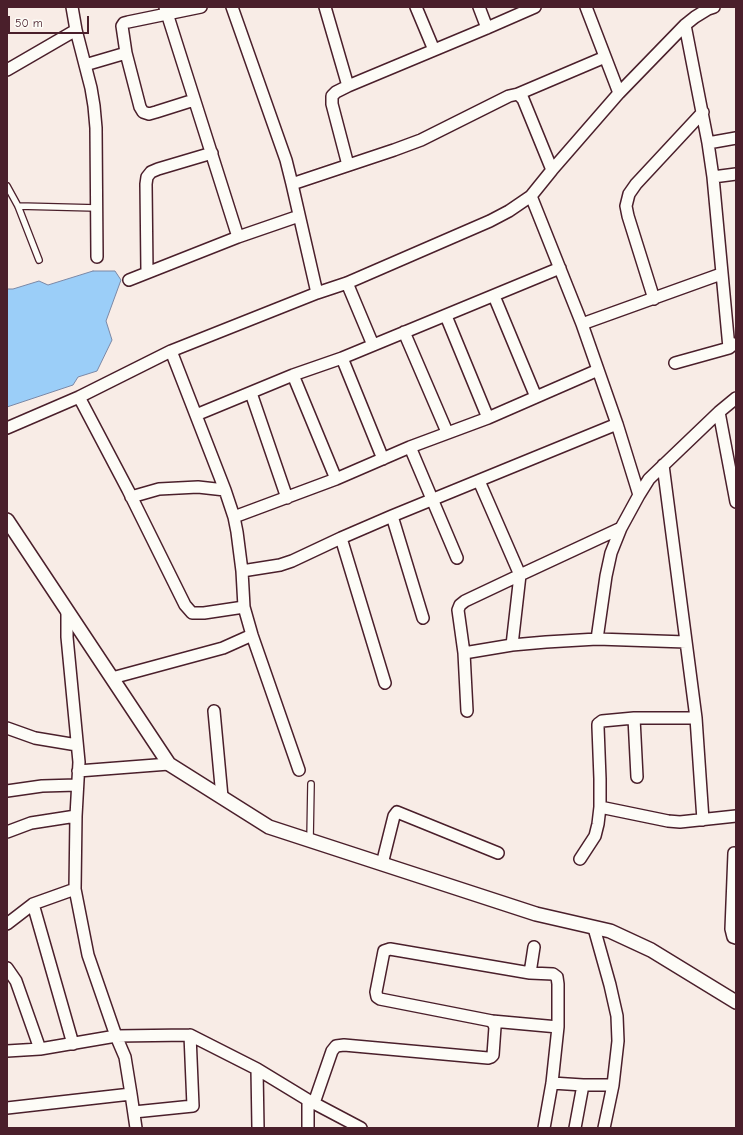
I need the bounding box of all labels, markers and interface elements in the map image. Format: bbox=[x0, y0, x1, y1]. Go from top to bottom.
scale bar bbox=[10, 8, 91, 34]
text: 50 m bbox=[15, 16, 43, 30]

